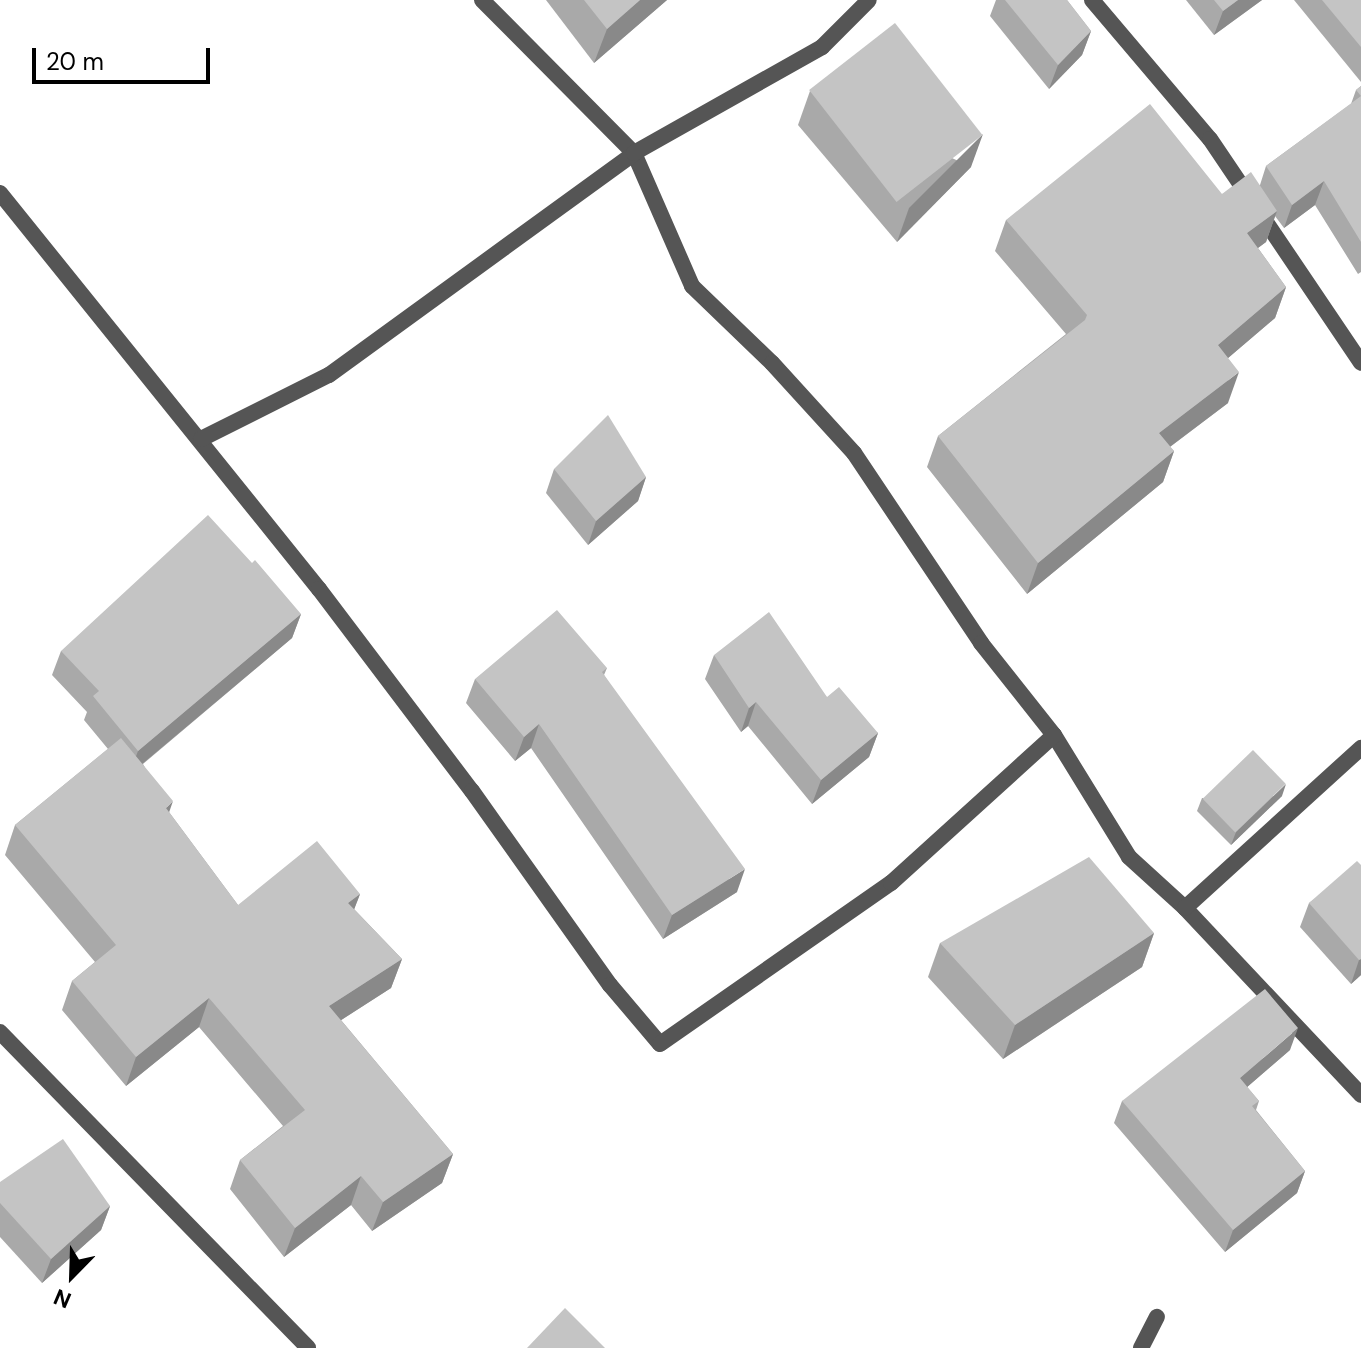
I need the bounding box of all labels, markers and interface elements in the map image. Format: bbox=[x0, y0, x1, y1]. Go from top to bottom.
scale bar bbox=[36, 32, 214, 82]
text: 20 m bbox=[46, 46, 104, 77]
north arrow bbox=[32, 1236, 112, 1316]
text: N bbox=[49, 1282, 75, 1315]

